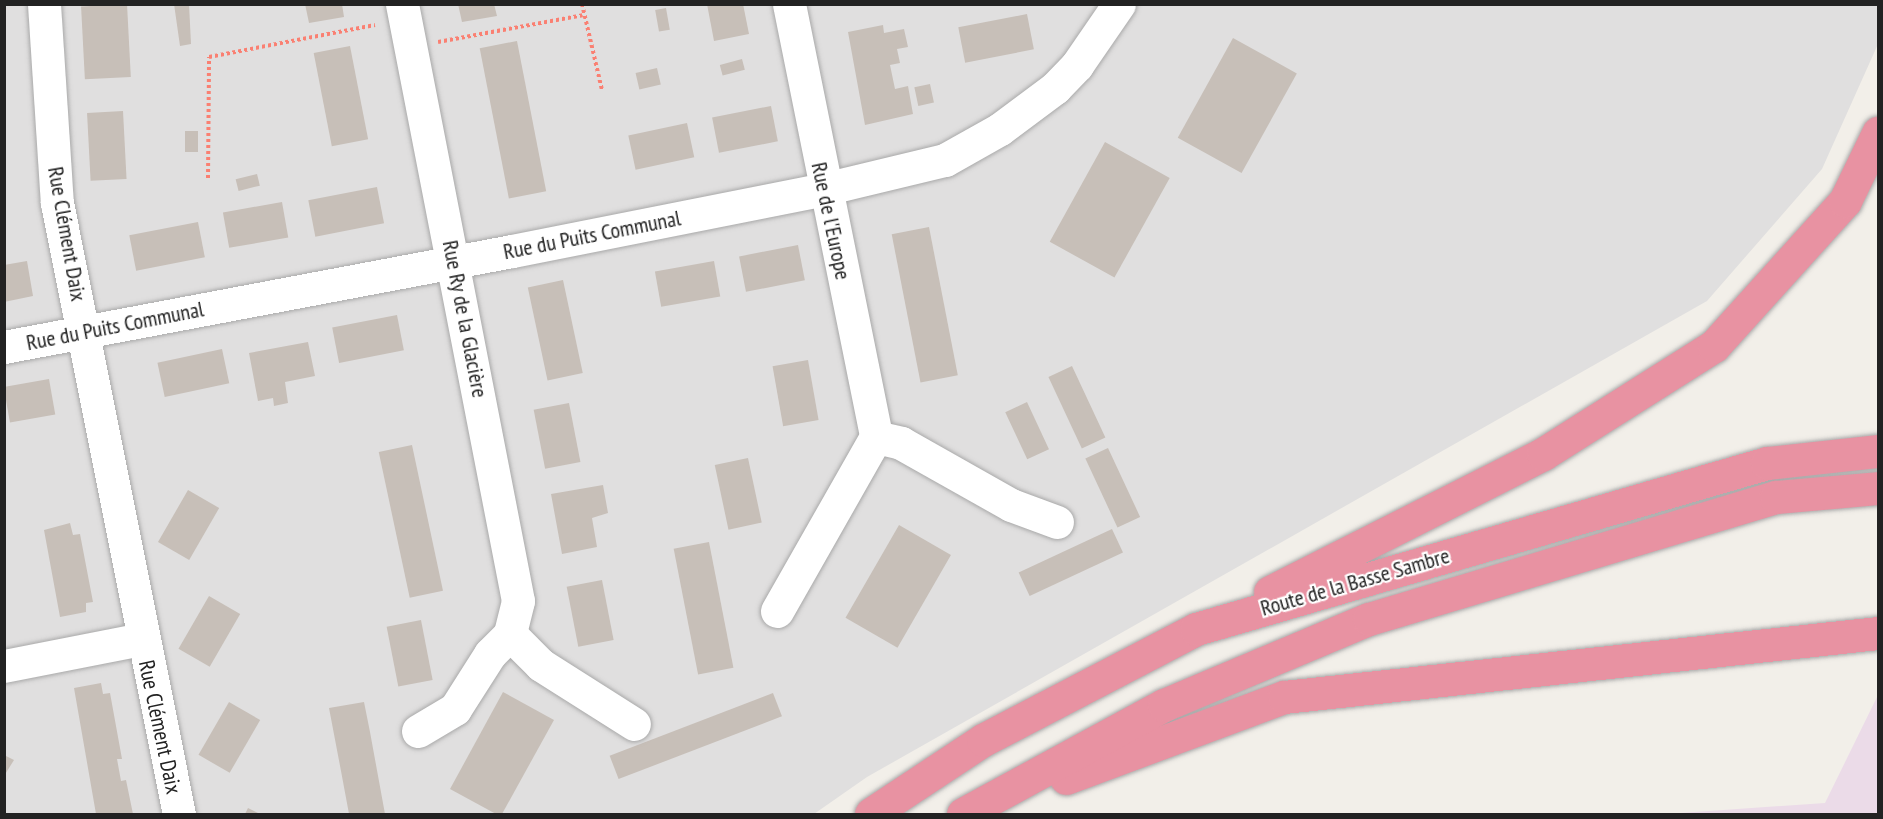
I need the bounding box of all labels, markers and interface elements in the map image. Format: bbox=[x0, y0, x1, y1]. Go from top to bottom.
street label: Rue de l'Europe bbox=[806, 160, 856, 282]
street label: Rue Clément Daix bbox=[42, 165, 92, 303]
street label: Rue du Puits Communal bbox=[501, 205, 683, 265]
street label: Rue Ry de la Glacière bbox=[437, 238, 493, 400]
street label: Rue du Puits Communal bbox=[24, 296, 206, 356]
street label: Route de la Basse Sambre bbox=[1258, 542, 1452, 622]
street label: Rue Clément Daix bbox=[133, 658, 187, 796]

